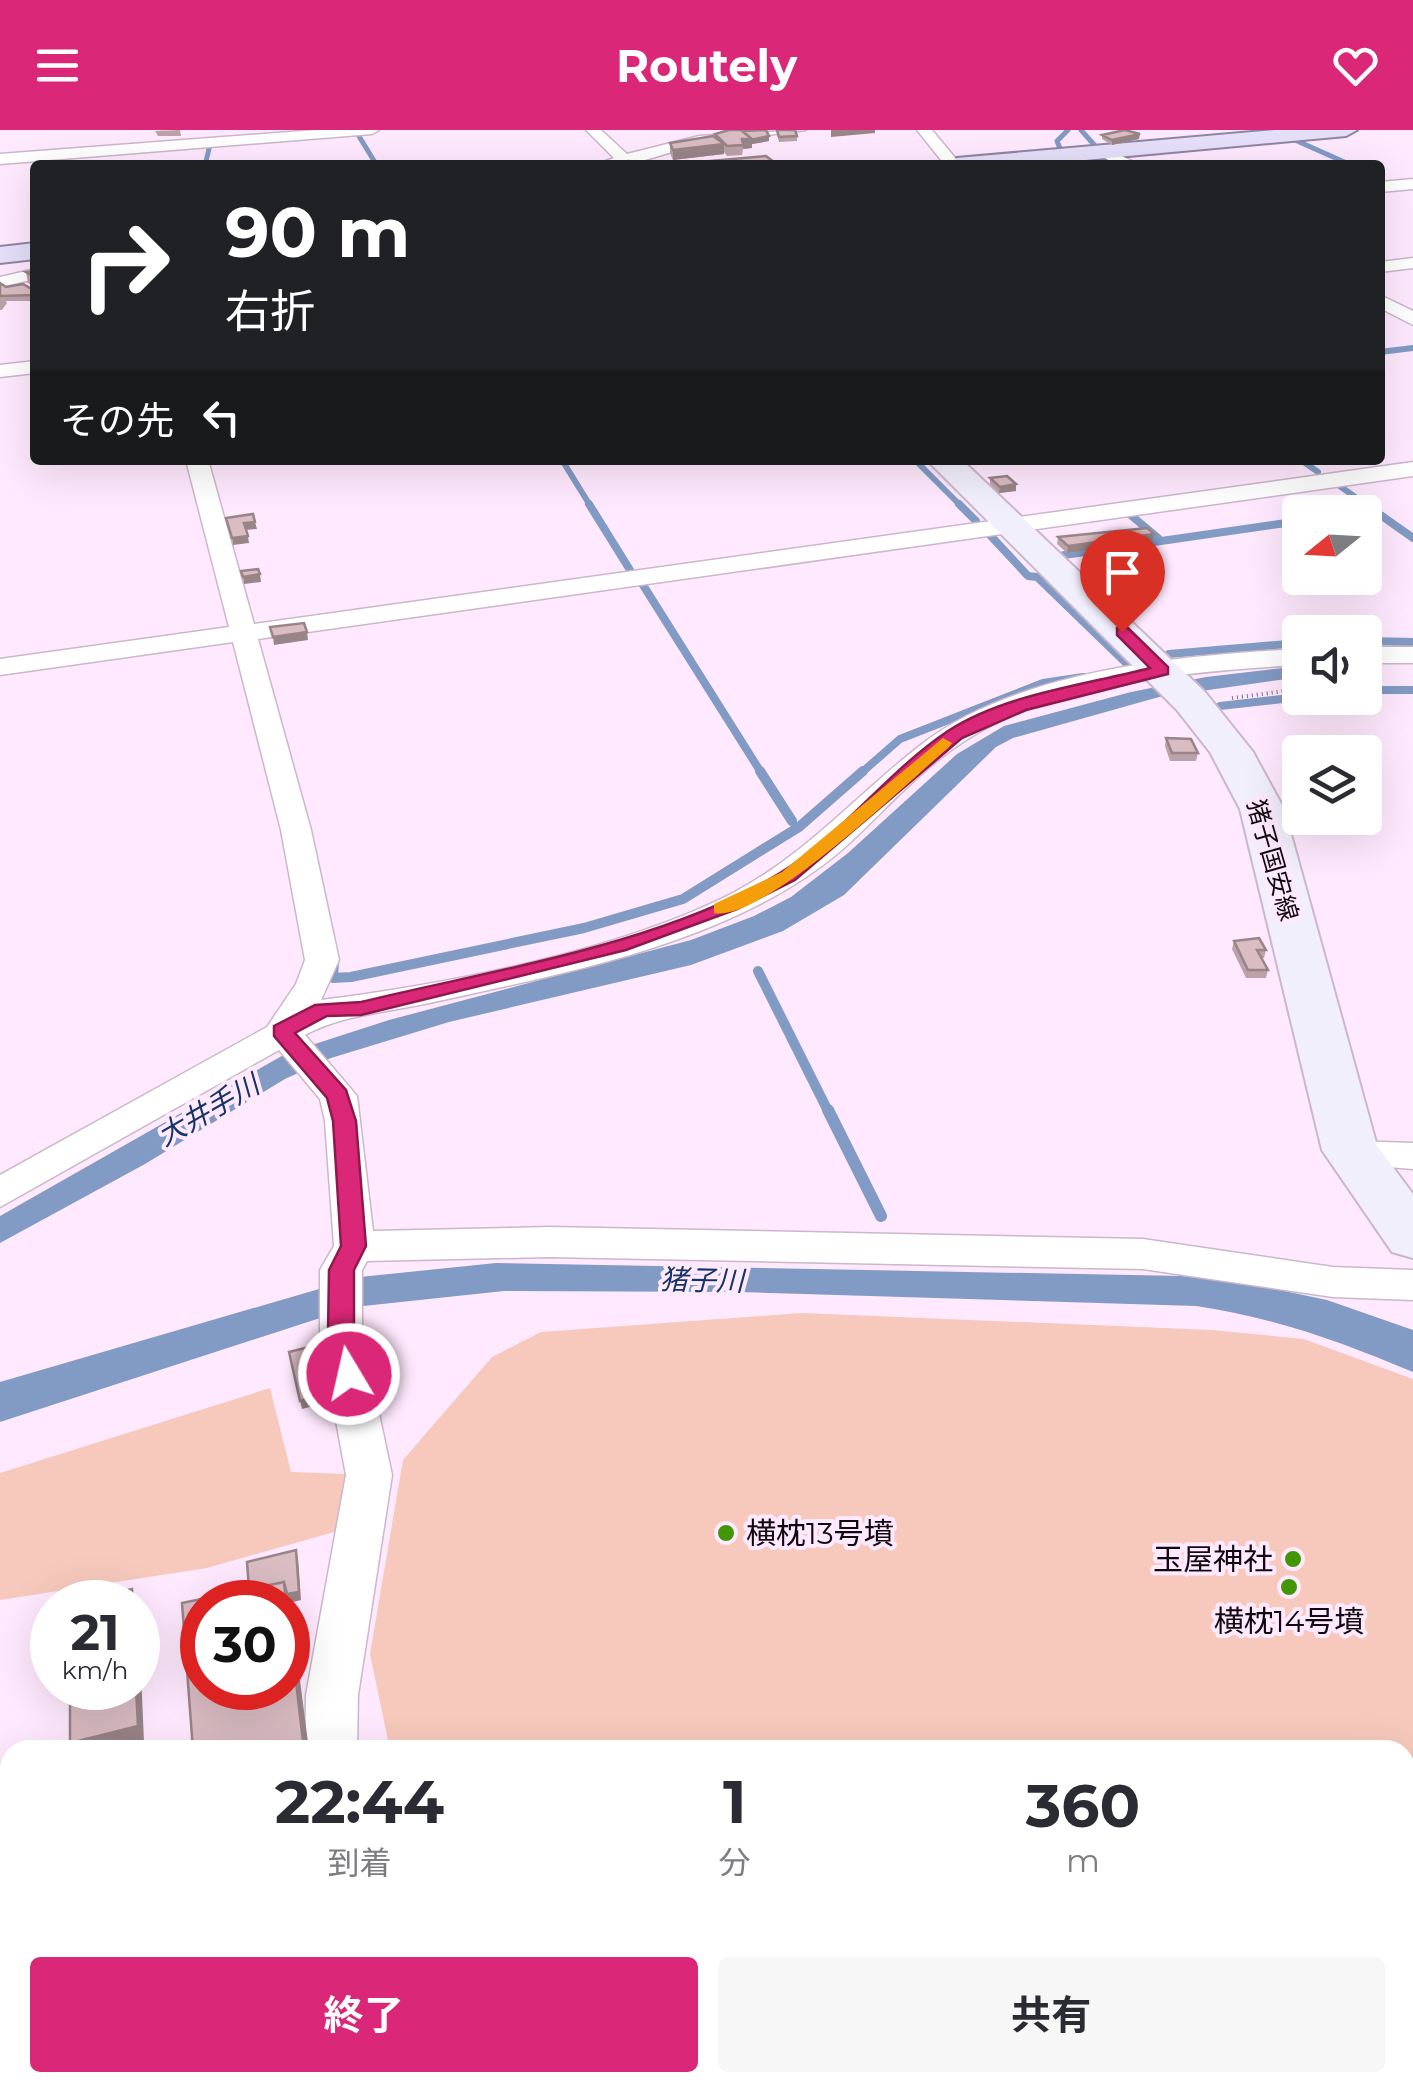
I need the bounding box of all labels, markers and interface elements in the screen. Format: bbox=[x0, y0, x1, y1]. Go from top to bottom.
icon: menu bbox=[30, 38, 85, 93]
text: Routely bbox=[616, 38, 797, 93]
icon: heart bbox=[1328, 38, 1383, 93]
text: 90 m bbox=[225, 189, 410, 275]
icon: right bbox=[60, 200, 190, 330]
text: 右折 bbox=[225, 283, 315, 338]
icon: left bbox=[194, 390, 249, 445]
text: その先 bbox=[60, 397, 174, 444]
north arrow bbox=[1282, 495, 1382, 595]
map controls bbox=[1282, 495, 1382, 835]
pin bbox=[1080, 530, 1165, 633]
icon: arrive bbox=[1095, 545, 1150, 600]
button: sound bbox=[1282, 615, 1382, 715]
button: layers bbox=[1282, 735, 1382, 835]
street label: 猪子国安線 bbox=[1241, 796, 1305, 924]
water label: 大井手川 bbox=[151, 1066, 268, 1153]
water label: 猪子川 bbox=[660, 1262, 747, 1298]
position arrow bbox=[297, 1322, 401, 1426]
place label: 横枕13号墳 bbox=[746, 1515, 894, 1552]
marker: 横枕13号墳 bbox=[715, 1522, 737, 1544]
place label: 玉屋神社 bbox=[1153, 1541, 1273, 1578]
marker: 玉屋神社 bbox=[1282, 1548, 1304, 1570]
marker: 横枕14号墳 bbox=[1278, 1576, 1300, 1598]
speed limit sign: 30 bbox=[180, 1580, 310, 1710]
text: 21 bbox=[70, 1602, 120, 1663]
place label: 横枕14号墳 bbox=[1214, 1603, 1364, 1640]
text: km/h bbox=[62, 1655, 128, 1685]
text: 22:44 bbox=[275, 1765, 444, 1838]
text: 1 bbox=[723, 1765, 747, 1838]
text: 360 bbox=[1026, 1769, 1140, 1842]
text: m bbox=[1066, 1841, 1100, 1880]
text: 到着 bbox=[327, 1843, 391, 1882]
text: 分 bbox=[719, 1843, 751, 1882]
button: 終了 bbox=[30, 1957, 698, 2072]
button: 共有 bbox=[718, 1957, 1385, 2072]

